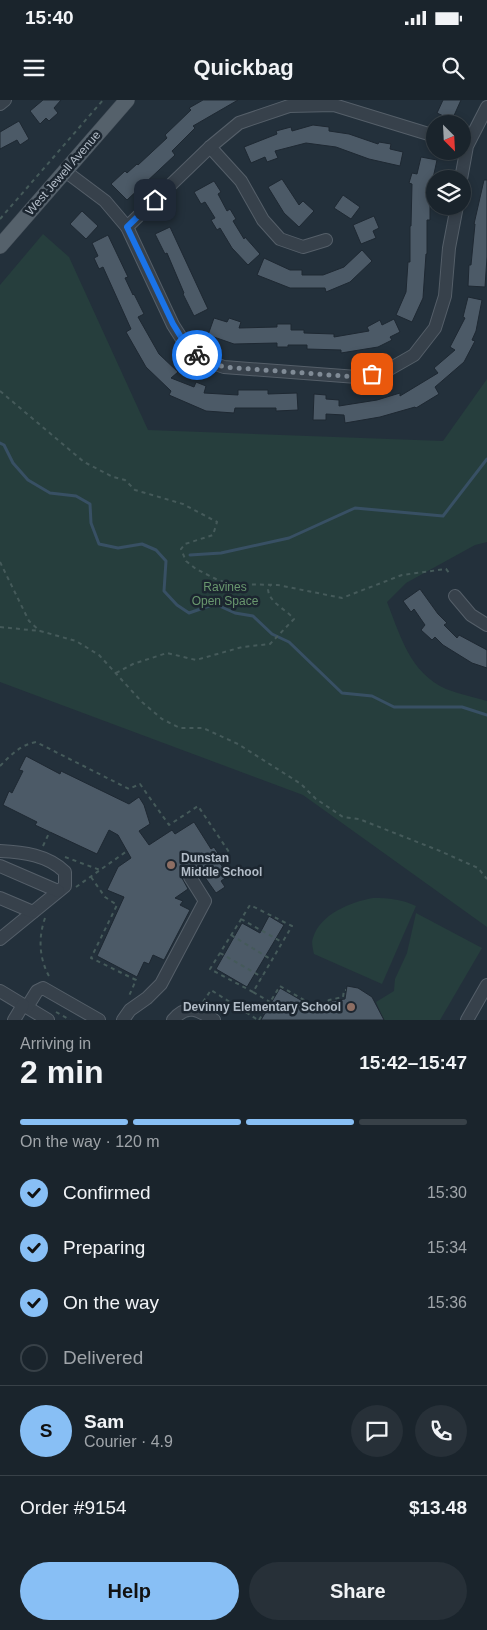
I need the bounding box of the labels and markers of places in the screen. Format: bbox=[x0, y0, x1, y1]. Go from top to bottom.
pin bbox=[134, 179, 176, 221]
pin bbox=[351, 353, 393, 395]
place label: Dunstan Middle School bbox=[181, 851, 262, 879]
marker: Dunstan Middle School bbox=[165, 859, 177, 871]
place label: Devinny Elementary School bbox=[183, 1000, 341, 1014]
marker: Devinny Elementary School bbox=[345, 1001, 357, 1013]

